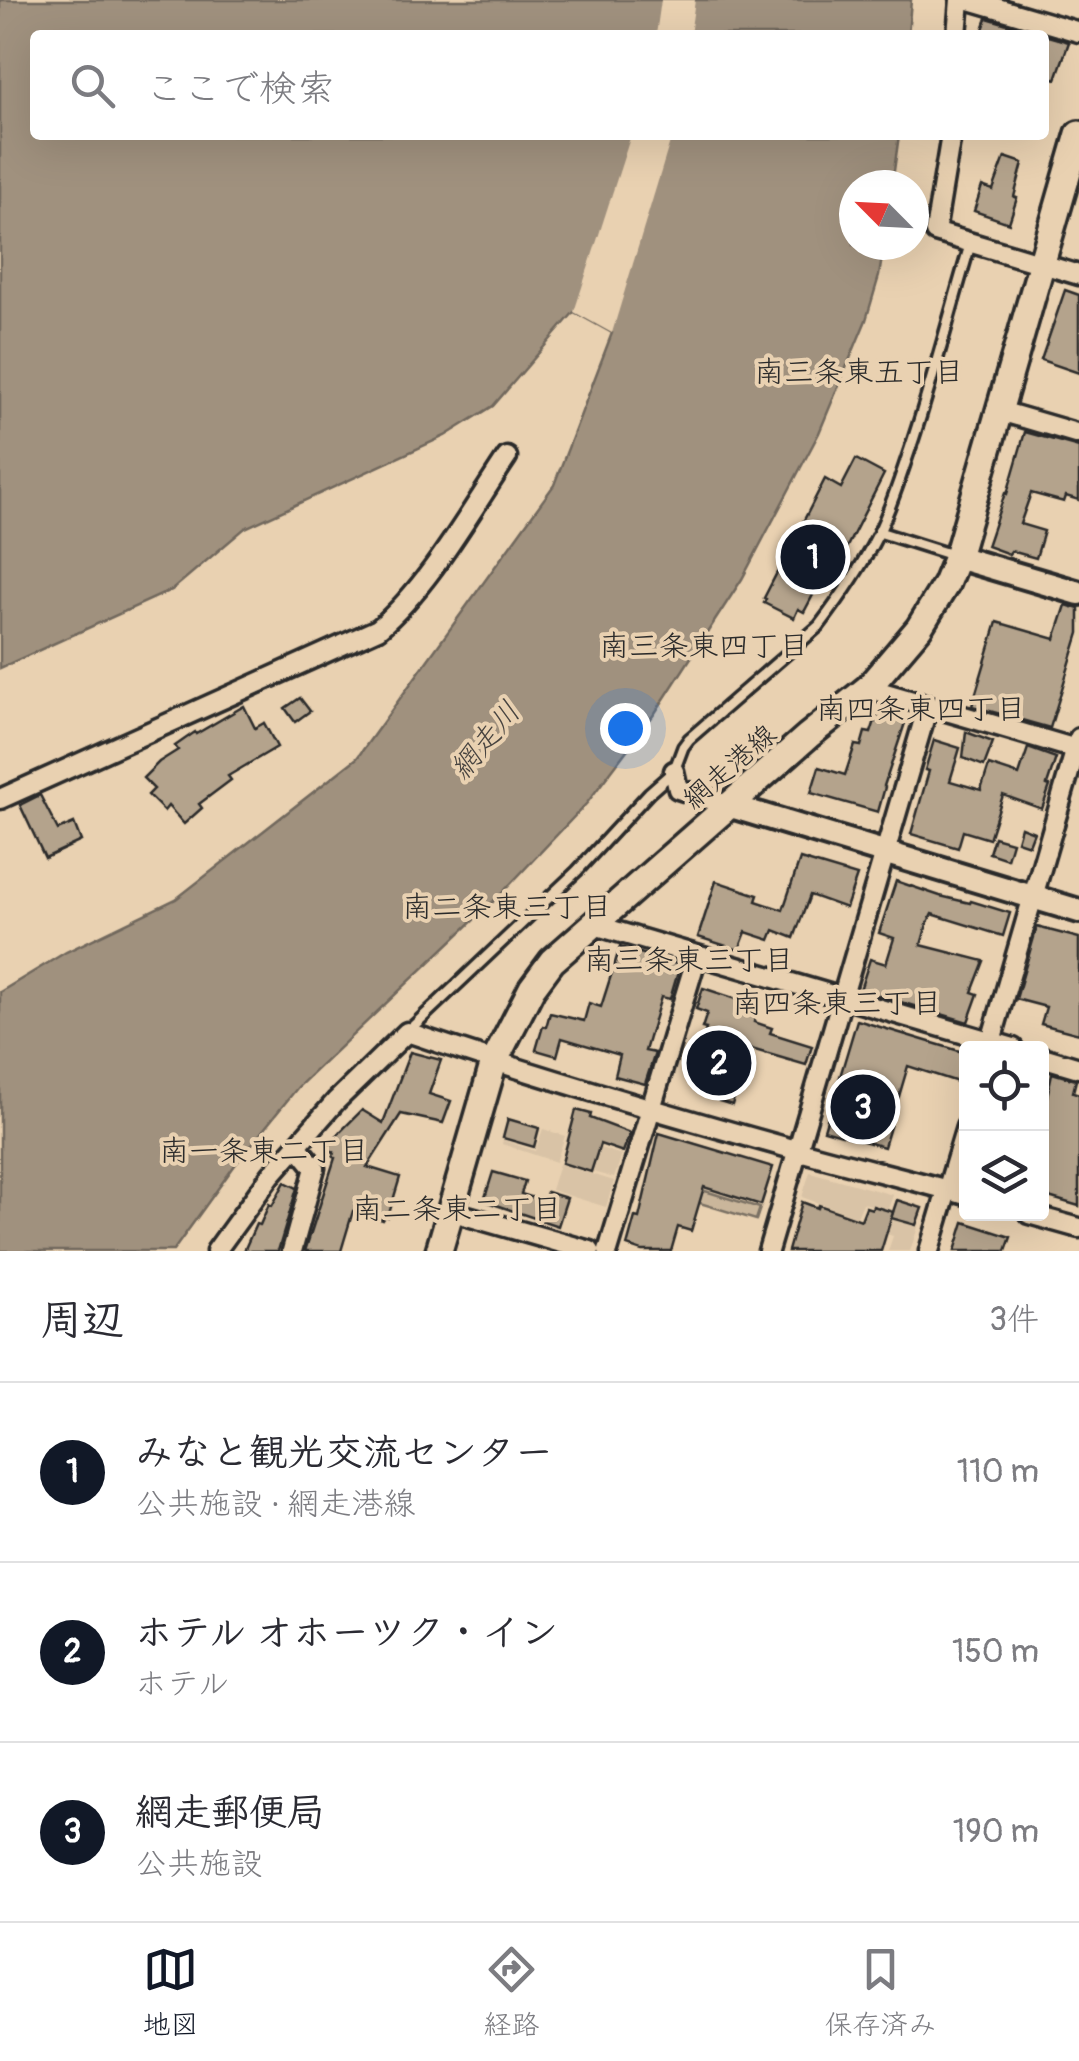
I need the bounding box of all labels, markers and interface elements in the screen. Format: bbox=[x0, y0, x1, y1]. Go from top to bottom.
search box bbox=[30, 30, 1049, 140]
icon: search bbox=[65, 58, 120, 113]
text: ここで検索 bbox=[145, 65, 335, 113]
north arrow bbox=[839, 170, 929, 260]
district label: 南三条東五丁目 bbox=[754, 354, 964, 391]
pin: 1 bbox=[780, 520, 846, 594]
district label: 南三条東四丁目 bbox=[599, 628, 809, 665]
district label: 南四条東四丁目 bbox=[816, 691, 1026, 728]
water label: 網走川 bbox=[442, 694, 528, 787]
your location bbox=[600, 703, 651, 754]
street label: 網走港線 bbox=[676, 717, 784, 817]
district label: 南二条東三丁目 bbox=[402, 889, 612, 926]
district label: 南三条東三丁目 bbox=[584, 942, 794, 979]
district label: 南四条東三丁目 bbox=[732, 985, 942, 1022]
pin: 2 bbox=[686, 1026, 752, 1100]
map controls bbox=[959, 1041, 1049, 1221]
button: locate bbox=[959, 1041, 1049, 1131]
pin: 3 bbox=[830, 1070, 896, 1144]
button: layers bbox=[959, 1131, 1049, 1221]
district label: 南一条東二丁目 bbox=[159, 1133, 369, 1170]
district label: 南二条東二丁目 bbox=[352, 1191, 562, 1228]
text: 周辺 bbox=[40, 1295, 124, 1347]
text: 3件 bbox=[989, 1300, 1039, 1340]
text: みなと観光交流センター bbox=[135, 1429, 553, 1477]
text: 1 bbox=[66, 1452, 79, 1492]
text: 110 m bbox=[957, 1452, 1039, 1492]
text: 公共施設 · 網走港線 bbox=[135, 1484, 415, 1524]
text: ホテル オホーツク・イン bbox=[135, 1609, 558, 1657]
text: 2 bbox=[64, 1632, 81, 1672]
text: 150 m bbox=[952, 1632, 1039, 1672]
text: ホテル bbox=[135, 1664, 230, 1704]
text: 網走郵便局 bbox=[135, 1789, 325, 1837]
text: 3 bbox=[64, 1812, 81, 1852]
text: 190 m bbox=[953, 1812, 1039, 1852]
text: 公共施設 bbox=[135, 1844, 263, 1884]
tab: 地図 bbox=[142, 1942, 199, 2043]
tab: 経路 bbox=[483, 1942, 540, 2043]
tab: 保存済み bbox=[824, 1942, 937, 2043]

